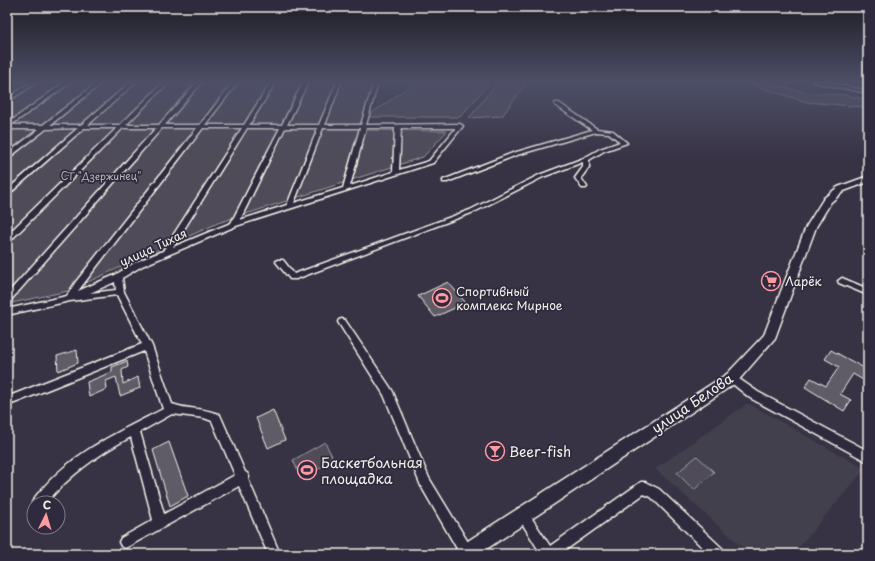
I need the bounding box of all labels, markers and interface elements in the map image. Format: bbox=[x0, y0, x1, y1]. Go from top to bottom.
park label: СТ "Дзержинец" bbox=[61, 168, 141, 183]
street label: улица Тихая bbox=[116, 224, 190, 270]
supermarket icon: Ларёк bbox=[760, 270, 782, 292]
place label: Ларёк bbox=[785, 272, 823, 290]
place label: Спортивный комплекс Мирное bbox=[456, 282, 563, 314]
sports icon: Спортивный комплекс Мирное bbox=[431, 287, 453, 309]
street label: улица Белова bbox=[647, 368, 737, 438]
bar icon: Beer-fish bbox=[484, 440, 506, 462]
place label: Beer-fish bbox=[509, 441, 571, 462]
place label: Баскетбольная площадка bbox=[321, 452, 423, 489]
sports icon: Баскетбольная площадка bbox=[296, 459, 318, 481]
north arrow bbox=[26, 495, 66, 535]
text: С bbox=[42, 496, 52, 513]

